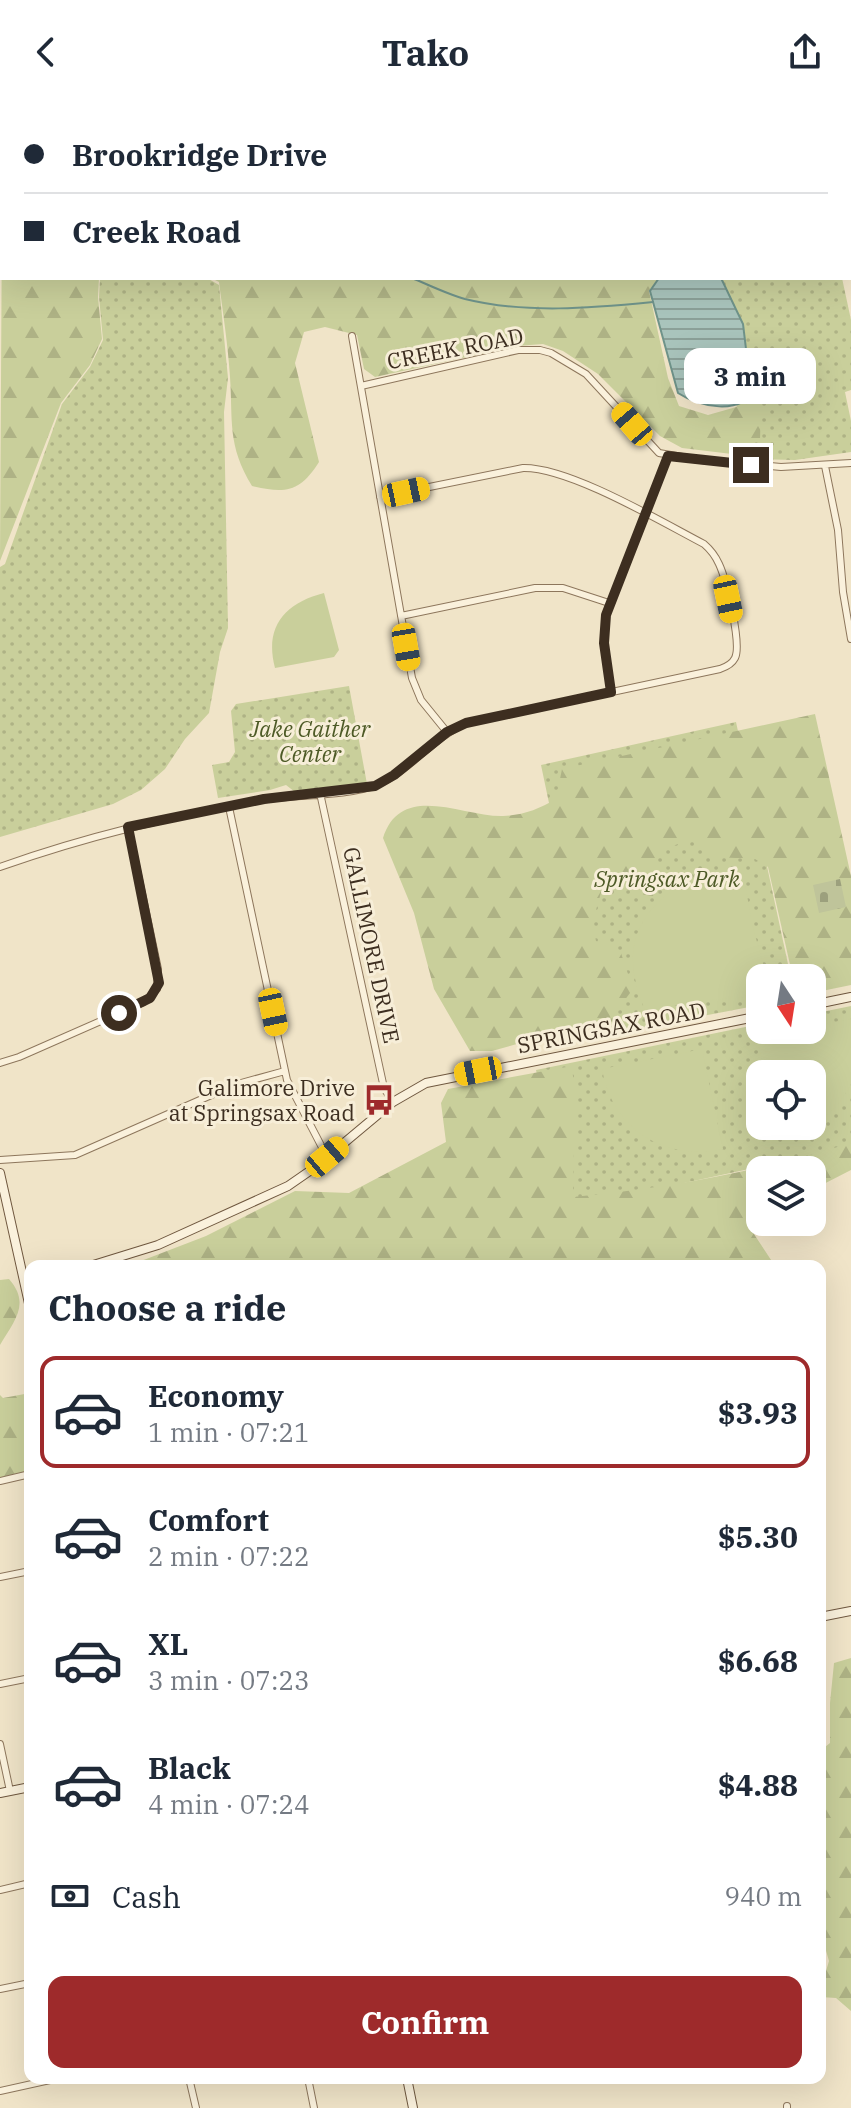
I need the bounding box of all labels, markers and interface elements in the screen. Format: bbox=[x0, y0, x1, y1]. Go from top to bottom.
text: Tako bbox=[382, 29, 469, 76]
icon: back bbox=[24, 30, 68, 74]
icon: share bbox=[783, 30, 827, 74]
text: Brookridge Drive bbox=[72, 135, 327, 174]
text: Creek Road bbox=[72, 212, 241, 251]
street label: CREEK ROAD bbox=[384, 321, 526, 375]
callout: 3 min bbox=[685, 349, 817, 405]
text: 3 min bbox=[714, 359, 786, 393]
car bbox=[607, 398, 657, 450]
route end bbox=[733, 447, 769, 483]
car bbox=[380, 475, 432, 509]
car bbox=[711, 573, 745, 625]
car bbox=[390, 621, 422, 673]
park label: Jake Gaither Center bbox=[249, 714, 372, 768]
street label: GALLIMORE DRIVE bbox=[337, 844, 407, 1046]
park label: Springsax Park bbox=[593, 864, 740, 893]
north arrow bbox=[746, 964, 826, 1044]
map controls bbox=[746, 964, 826, 1236]
car bbox=[256, 986, 290, 1038]
route start bbox=[101, 995, 137, 1031]
street label: SPRINGSAX ROAD bbox=[515, 995, 707, 1059]
car bbox=[452, 1055, 504, 1087]
button: locate bbox=[746, 1060, 826, 1140]
place label: Galimore Drive at Springsax Road bbox=[169, 1073, 355, 1127]
bus stop icon: Galimore Drive at Springsax Road bbox=[362, 1083, 396, 1117]
car bbox=[301, 1132, 353, 1182]
button: layers bbox=[746, 1156, 826, 1236]
text: Choose a ride bbox=[48, 1284, 287, 1331]
icon: car bbox=[52, 1376, 124, 1448]
text: Economy bbox=[148, 1376, 284, 1415]
text: $3.93 bbox=[718, 1393, 798, 1432]
text: 1 min · 07:21 bbox=[148, 1415, 310, 1449]
icon: car bbox=[52, 1500, 124, 1572]
text: Comfort bbox=[148, 1500, 269, 1539]
text: $5.30 bbox=[718, 1517, 798, 1556]
text: 2 min · 07:22 bbox=[148, 1539, 310, 1573]
icon: car bbox=[52, 1624, 124, 1696]
text: XL bbox=[148, 1624, 188, 1663]
text: $6.68 bbox=[718, 1641, 798, 1680]
text: 3 min · 07:23 bbox=[148, 1663, 310, 1697]
icon: car bbox=[52, 1748, 124, 1820]
text: Black bbox=[148, 1748, 231, 1787]
text: $4.88 bbox=[718, 1765, 798, 1804]
text: 4 min · 07:24 bbox=[148, 1787, 310, 1821]
icon: cash bbox=[48, 1874, 92, 1918]
text: Cash bbox=[112, 1877, 181, 1916]
text: 940 m bbox=[724, 1879, 802, 1913]
button: Confirm bbox=[48, 1976, 802, 2068]

